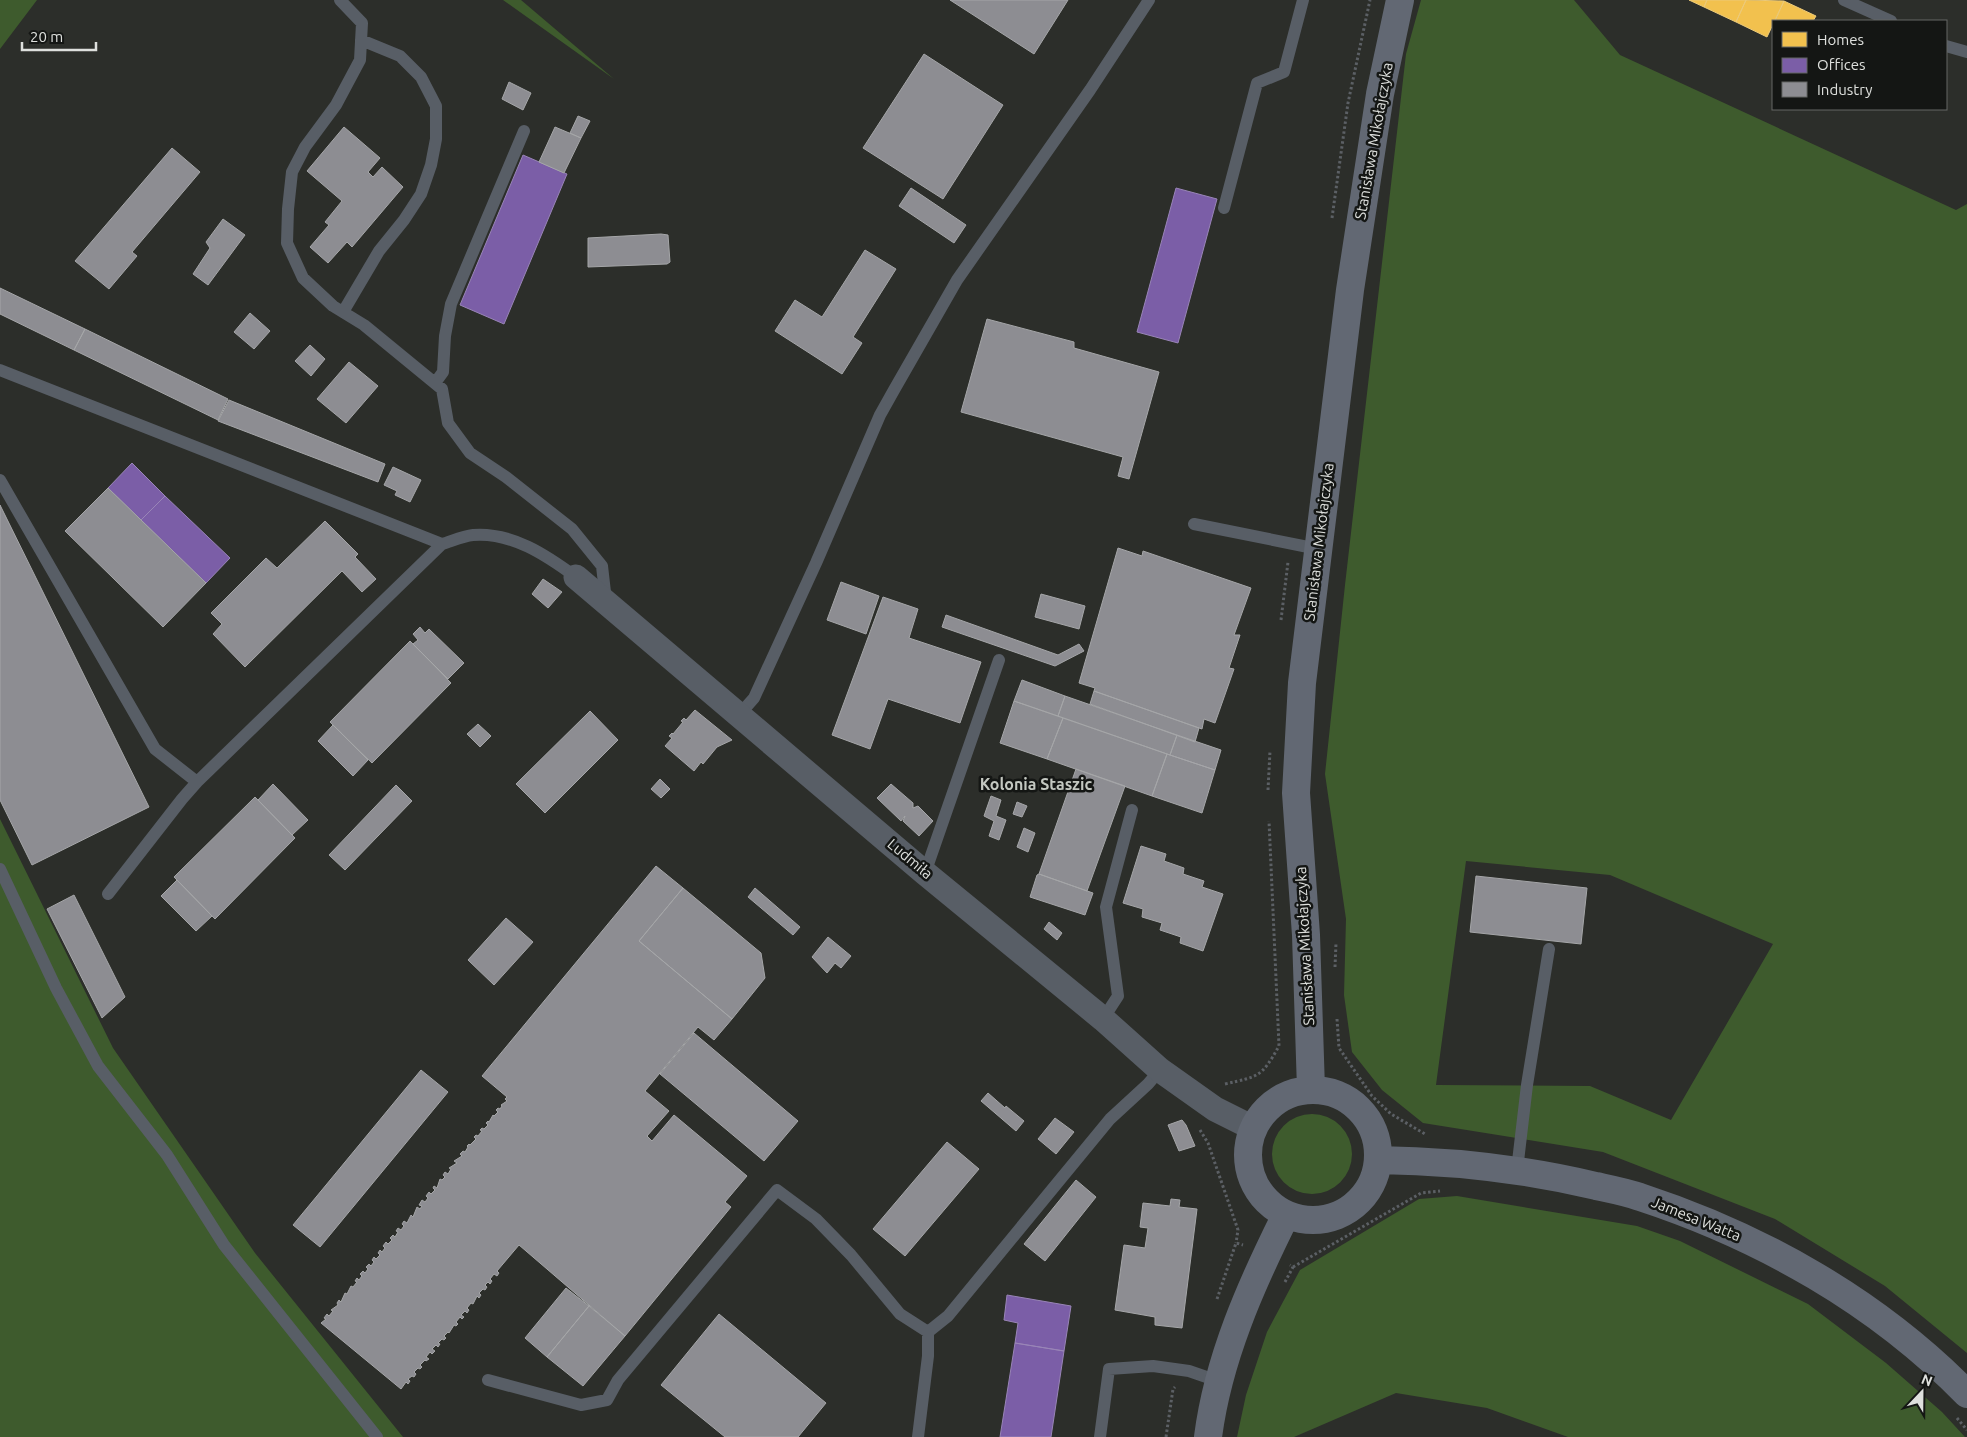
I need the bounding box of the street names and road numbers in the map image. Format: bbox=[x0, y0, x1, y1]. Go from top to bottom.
street label: Stanisława Mikołajczyka bbox=[1351, 61, 1396, 221]
street label: Stanisława Mikołajczyka bbox=[1300, 462, 1337, 622]
street label: Ludmiła bbox=[884, 835, 936, 882]
street label: Stanisława Mikołajczyka bbox=[1292, 866, 1317, 1026]
street label: Jamesa Watta bbox=[1649, 1193, 1743, 1244]

